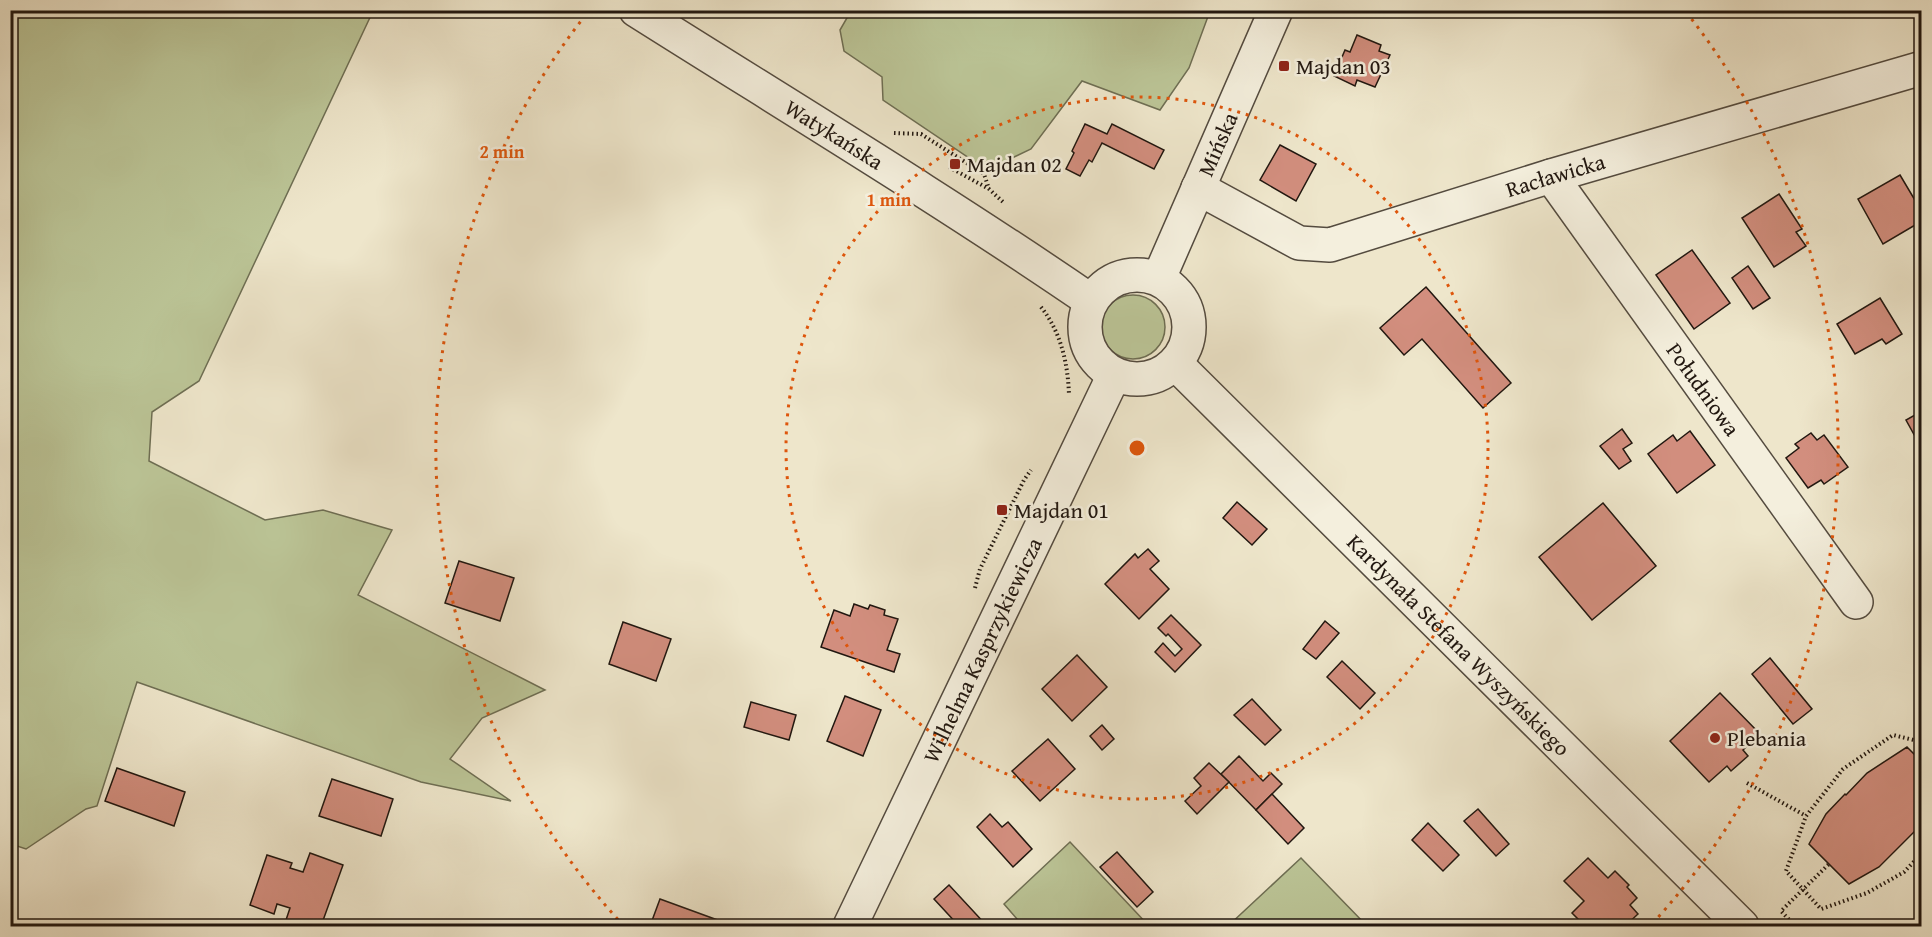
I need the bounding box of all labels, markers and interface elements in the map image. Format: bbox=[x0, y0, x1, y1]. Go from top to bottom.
place label: Majdan 03 bbox=[1296, 50, 1391, 82]
marker: Majdan 03 bbox=[1277, 59, 1291, 73]
street label: Watykańska bbox=[779, 91, 890, 178]
street label: Mińska bbox=[1189, 107, 1246, 181]
text: 2 min bbox=[480, 138, 525, 165]
street label: Racławicka bbox=[1502, 145, 1609, 205]
place label: Majdan 02 bbox=[967, 148, 1062, 180]
marker: Majdan 02 bbox=[948, 157, 962, 171]
text: 1 min bbox=[867, 186, 912, 213]
street label: Południowa bbox=[1659, 336, 1748, 443]
centre of rings bbox=[1127, 438, 1147, 458]
place label: Majdan 01 bbox=[1014, 494, 1109, 526]
marker: Majdan 01 bbox=[995, 503, 1009, 517]
street label: Kardynała Stefana Wyszyńskiego bbox=[1340, 527, 1578, 763]
street label: Wilhelma Kasprzykiewicza bbox=[915, 532, 1050, 768]
place label: Plebania bbox=[1727, 722, 1807, 754]
marker: Plebania bbox=[1708, 731, 1722, 745]

